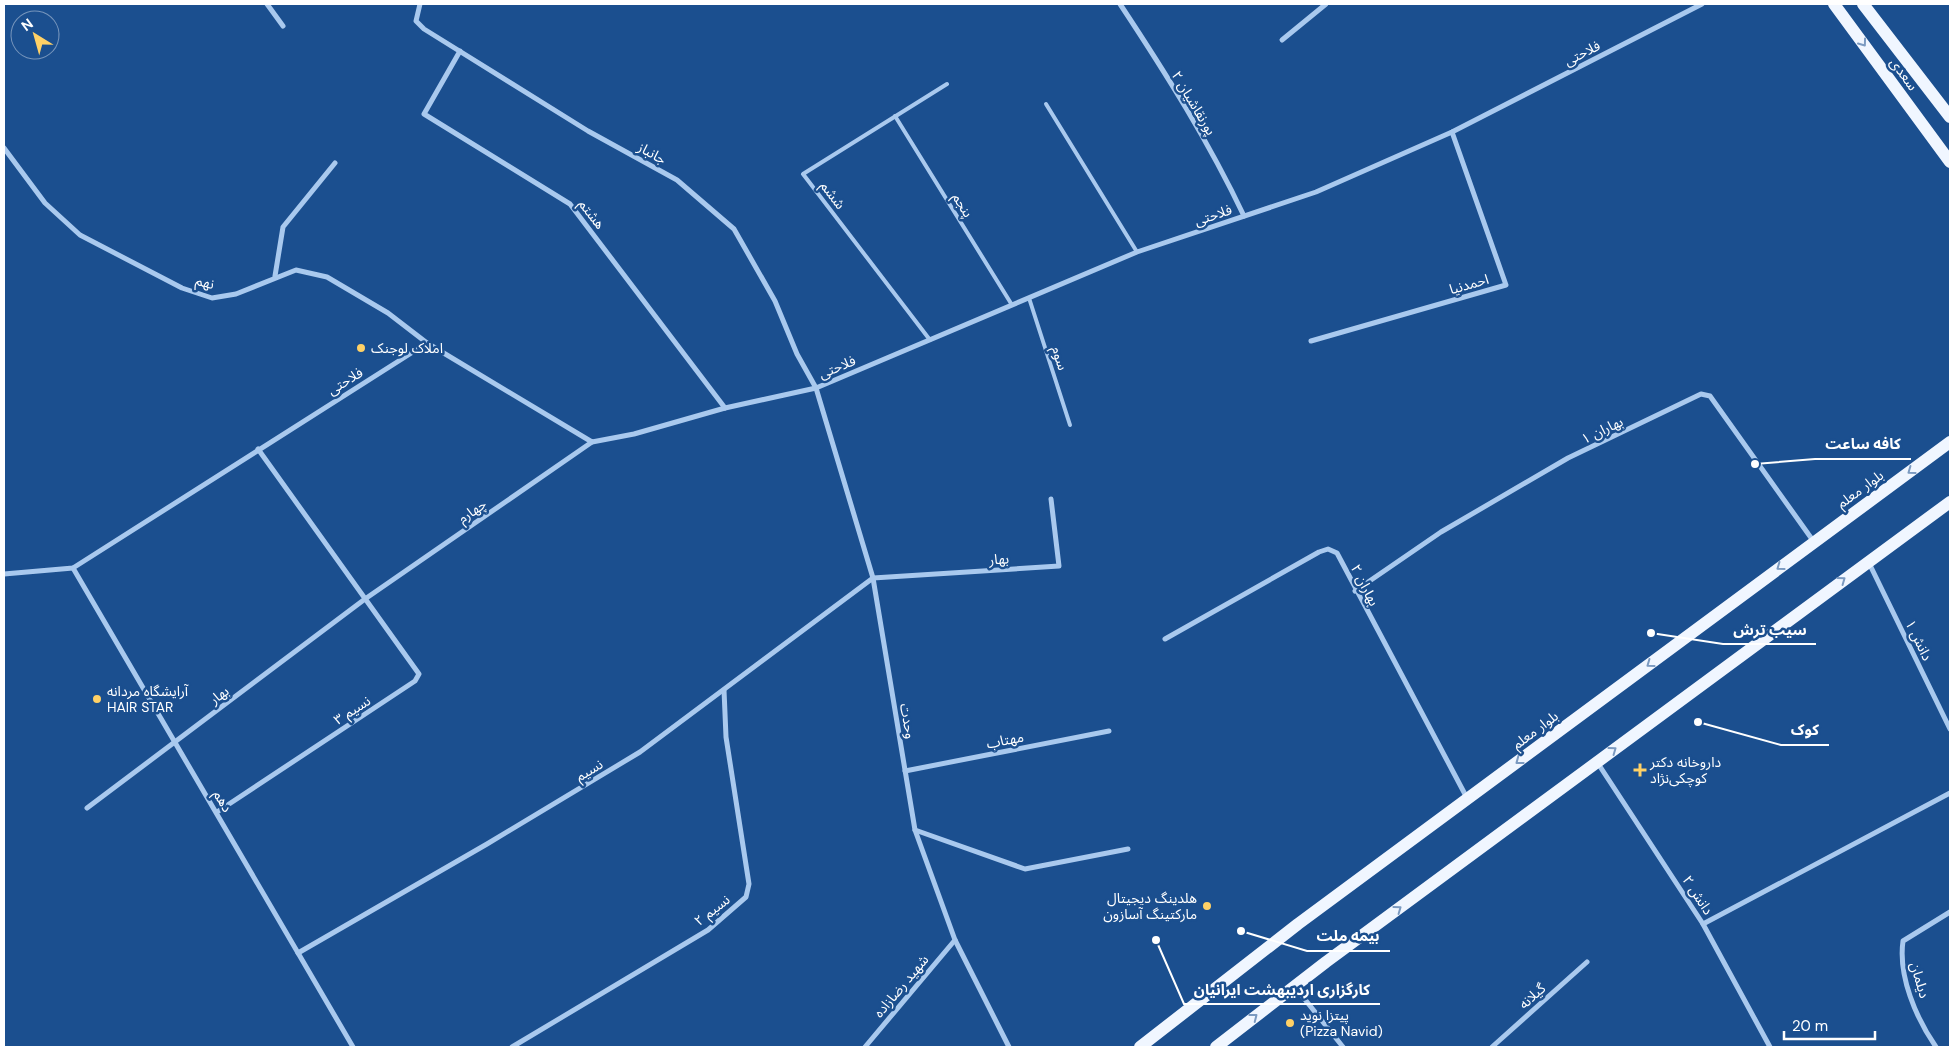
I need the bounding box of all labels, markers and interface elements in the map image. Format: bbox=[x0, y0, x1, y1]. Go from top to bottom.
north arrow bbox=[10, 10, 60, 60]
text: N bbox=[18, 14, 37, 35]
street label: فلاحتی bbox=[1561, 36, 1603, 70]
one-way arrow bbox=[1857, 37, 1865, 46]
street label: سعدی bbox=[1886, 54, 1922, 94]
street label: پورنقاشیان ۲ bbox=[1167, 68, 1220, 139]
street label: جانباز bbox=[634, 137, 670, 168]
street label: ششم bbox=[815, 177, 849, 214]
street label: پنجم bbox=[947, 189, 977, 222]
street label: هشتم bbox=[573, 195, 609, 234]
street label: فلاحتی bbox=[1192, 200, 1234, 230]
street label: احمدنیا bbox=[1447, 270, 1491, 298]
street label: نهم bbox=[193, 271, 216, 295]
place label: املاک لوجنک bbox=[371, 339, 443, 357]
marker: املاک لوجنک bbox=[355, 342, 367, 354]
street label: سوم bbox=[1046, 344, 1072, 373]
street label: فلاحتی bbox=[816, 351, 858, 383]
street label: فلاحتی bbox=[324, 363, 366, 399]
street label: بهاران ۱ bbox=[1578, 412, 1626, 448]
callout: کافه ساعت bbox=[1815, 429, 1911, 459]
text: کافه ساعت bbox=[1825, 434, 1901, 454]
one-way arrow bbox=[1908, 465, 1917, 473]
street label: بلوار معلم bbox=[1833, 466, 1888, 514]
street label: چهارم bbox=[454, 495, 491, 529]
street label: بهار bbox=[987, 549, 1010, 569]
street label: بهاران ۲ bbox=[1347, 561, 1383, 609]
one-way arrow bbox=[1776, 561, 1786, 570]
one-way arrow bbox=[1836, 578, 1845, 586]
callout: سیب ترش bbox=[1723, 614, 1816, 644]
street label: دانش ۱ bbox=[1901, 617, 1937, 664]
text: سیب ترش bbox=[1733, 620, 1807, 640]
one-way arrow bbox=[1646, 658, 1656, 667]
place label: آرایشگاه مردانه HAIR STAR bbox=[107, 682, 189, 716]
street label: بهار bbox=[205, 682, 233, 709]
street label: نسیم ۳ bbox=[330, 691, 375, 730]
marker: آرایشگاه مردانه HAIR STAR bbox=[91, 693, 103, 705]
street label: وحدت bbox=[896, 702, 920, 740]
street label: بلوار معلم bbox=[1508, 707, 1563, 755]
callout: کوک bbox=[1781, 715, 1829, 745]
text: کوک bbox=[1791, 720, 1819, 740]
street label: مهتاب bbox=[985, 728, 1025, 752]
one-way arrow bbox=[1607, 747, 1617, 756]
place label: داروخانه دکتر کوچکی‌نژاد bbox=[1649, 753, 1722, 788]
street label: نسیم bbox=[572, 755, 607, 787]
one-way arrow bbox=[1516, 755, 1525, 763]
marker: داروخانه دکتر کوچکی‌نژاد bbox=[1634, 764, 1646, 776]
street label: دهم bbox=[208, 787, 237, 817]
street label: دانش ۲ bbox=[1679, 872, 1718, 918]
place label: هلدینگ دیجیتال مارکتینگ آسازون bbox=[1103, 889, 1197, 923]
street label: نسیم ٢ bbox=[691, 890, 735, 931]
marker: هلدینگ دیجیتال مارکتینگ آسازون bbox=[1201, 900, 1213, 912]
one-way arrow bbox=[1392, 906, 1402, 915]
callout: بیمه ملت bbox=[1307, 921, 1390, 951]
text: بیمه ملت bbox=[1316, 926, 1380, 946]
street label: شهید رضازاده bbox=[870, 951, 932, 1021]
street label: دیلمان bbox=[1906, 960, 1934, 1000]
callout: کارگزاری اردیبهشت ایرانیان bbox=[1184, 974, 1380, 1004]
street label: گیلانه bbox=[1515, 979, 1549, 1013]
text: کارگزاری اردیبهشت ایرانیان bbox=[1194, 980, 1370, 1000]
place label: پیتزا نوید (Pizza Navid) bbox=[1300, 1006, 1383, 1040]
scale bar bbox=[1784, 1008, 1875, 1040]
one-way arrow bbox=[1248, 1015, 1257, 1023]
text: 20 m bbox=[1792, 1016, 1828, 1036]
marker: پیتزا نوید (Pizza Navid) bbox=[1284, 1017, 1296, 1029]

